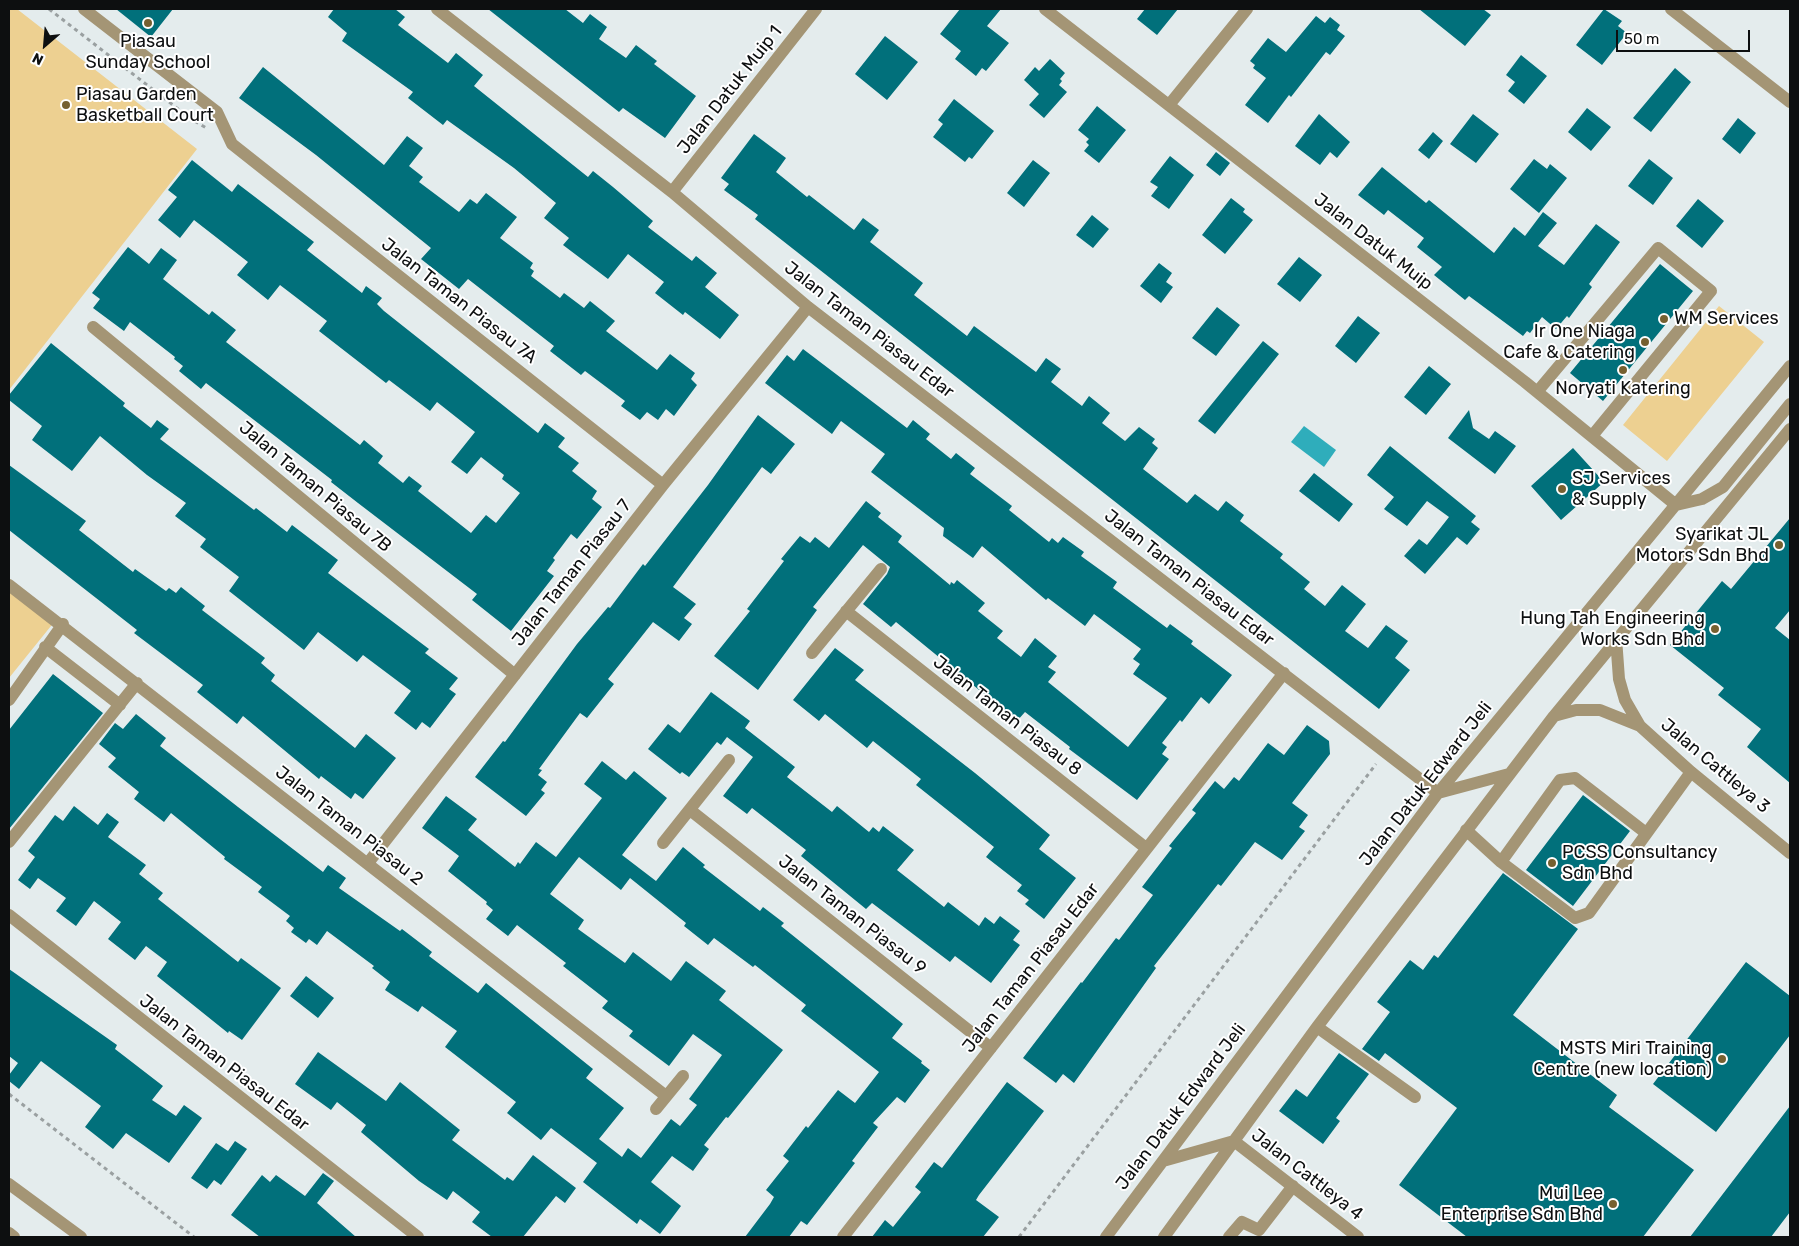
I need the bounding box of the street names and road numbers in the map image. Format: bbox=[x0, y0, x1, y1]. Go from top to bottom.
street label: Jalan Datuk Muip 1 bbox=[673, 21, 787, 159]
street label: Jalan Datuk Muip bbox=[1309, 189, 1437, 295]
street label: Jalan Taman Piasau 7A bbox=[377, 234, 541, 368]
street label: Jalan Taman Piasau Edar bbox=[780, 257, 958, 403]
street label: Jalan Taman Piasau 7B bbox=[234, 417, 396, 557]
street label: Jalan Taman Piasau 7 bbox=[508, 495, 636, 651]
street label: Jalan Taman Piasau Edar bbox=[1100, 505, 1278, 651]
street label: Jalan Taman Piasau 8 bbox=[928, 651, 1086, 781]
street label: Jalan Datuk Edward Jeli bbox=[1355, 698, 1497, 870]
street label: Jalan Cattleya 3 bbox=[1656, 714, 1774, 818]
street label: Jalan Taman Piasau 2 bbox=[271, 762, 427, 890]
street label: Jalan Taman Piasau 9 bbox=[774, 851, 930, 979]
street label: Jalan Taman Piasau Edar bbox=[958, 879, 1104, 1057]
street label: Jalan Taman Piasau Edar bbox=[135, 990, 313, 1136]
street label: Jalan Datuk Edward Jeli bbox=[1111, 1020, 1251, 1194]
street label: Jalan Cattleya 4 bbox=[1247, 1125, 1367, 1225]

